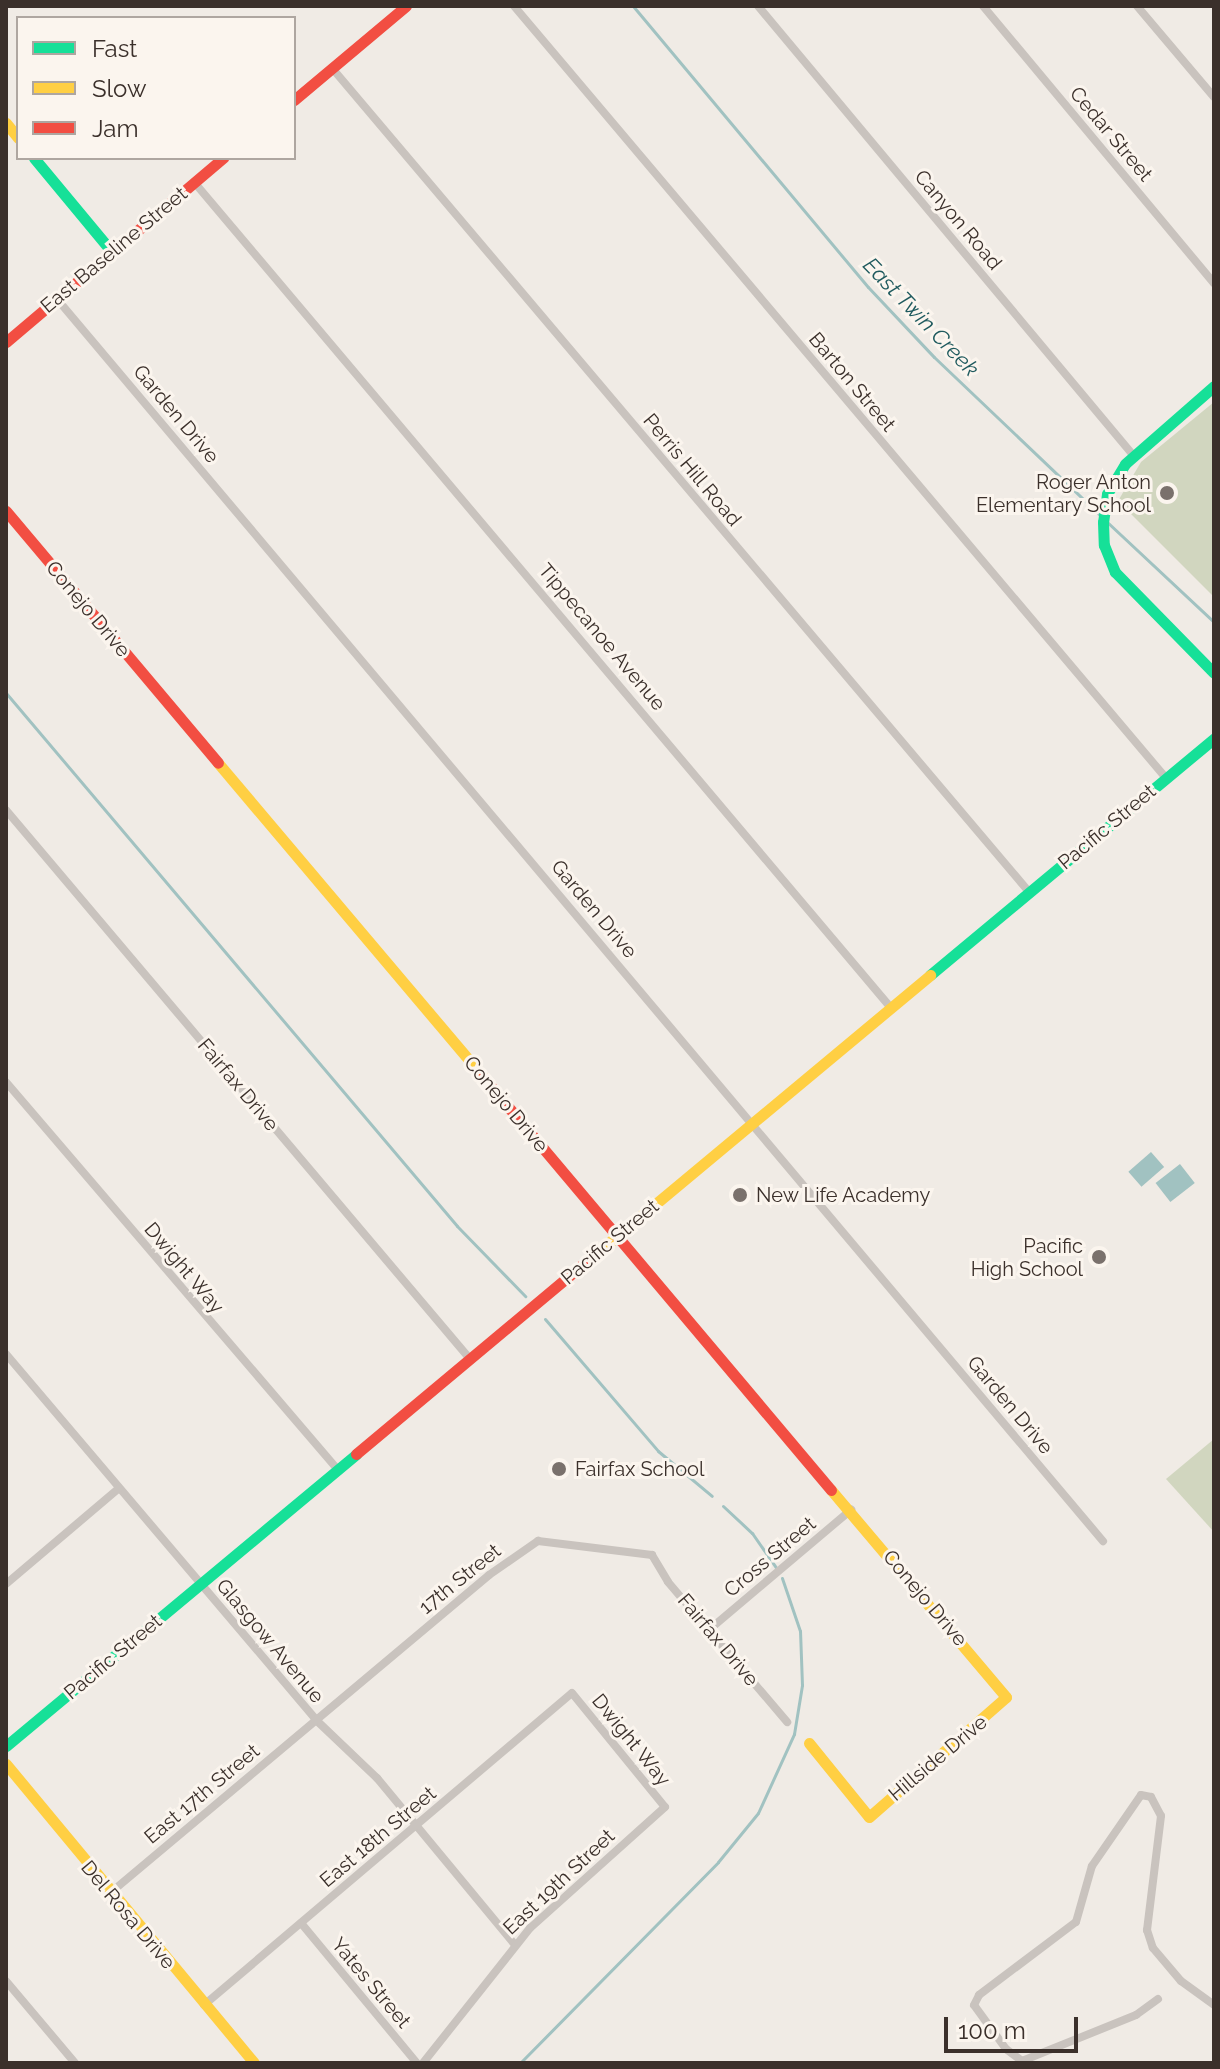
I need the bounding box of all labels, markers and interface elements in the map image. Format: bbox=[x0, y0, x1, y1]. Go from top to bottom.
legend bbox=[16, 16, 296, 160]
text: Fast bbox=[92, 34, 137, 63]
text: Slow bbox=[92, 74, 146, 103]
street label: Cedar Street bbox=[1064, 82, 1158, 186]
text: Jam bbox=[92, 114, 138, 143]
street label: Canyon Road bbox=[909, 165, 1007, 275]
street label: East Baseline Street bbox=[36, 182, 192, 318]
water label: East Twin Creek bbox=[857, 252, 985, 382]
street label: Barton Street bbox=[804, 328, 900, 436]
street label: Garden Drive bbox=[128, 360, 224, 468]
street label: Perris Hill Road bbox=[638, 409, 746, 531]
place label: Roger Anton Elementary School bbox=[975, 470, 1151, 517]
marker: Roger Anton Elementary School bbox=[1158, 484, 1176, 502]
street label: Conejo Drive bbox=[41, 556, 135, 662]
street label: Tippecanoe Avenue bbox=[533, 558, 671, 716]
street label: Pacific Street bbox=[1053, 779, 1161, 875]
street label: Garden Drive bbox=[546, 855, 642, 963]
street label: Fairfax Drive bbox=[192, 1034, 284, 1136]
street label: Conejo Drive bbox=[459, 1051, 553, 1157]
place label: New Life Academy bbox=[756, 1183, 932, 1207]
marker: New Life Academy bbox=[731, 1186, 749, 1204]
street label: Pacific Street bbox=[556, 1194, 664, 1290]
street label: Dwight Way bbox=[139, 1217, 229, 1319]
place label: Pacific High School bbox=[971, 1234, 1083, 1281]
marker: Pacific High School bbox=[1090, 1248, 1108, 1266]
street label: Garden Drive bbox=[962, 1351, 1058, 1459]
place label: Fairfax School bbox=[575, 1457, 704, 1481]
marker: Fairfax School bbox=[550, 1460, 568, 1478]
street label: Cross Street bbox=[719, 1512, 821, 1602]
street label: 17th Street bbox=[414, 1539, 506, 1619]
street label: Conejo Drive bbox=[878, 1545, 972, 1651]
street label: Glasgow Avenue bbox=[211, 1574, 329, 1708]
street label: Fairfax Drive bbox=[672, 1589, 764, 1691]
street label: Pacific Street bbox=[59, 1609, 167, 1705]
street label: Dwight Way bbox=[586, 1689, 676, 1791]
street label: Hillside Drive bbox=[884, 1710, 992, 1806]
street label: East 17th Street bbox=[140, 1739, 264, 1849]
street label: East 18th Street bbox=[315, 1782, 441, 1892]
street label: East 19th Street bbox=[498, 1824, 620, 1940]
street label: Del Rosa Drive bbox=[76, 1856, 180, 1974]
street label: Yates Street bbox=[326, 1933, 416, 2033]
scale bar bbox=[948, 2001, 1082, 2051]
text: 100 m bbox=[958, 2016, 1026, 2045]

